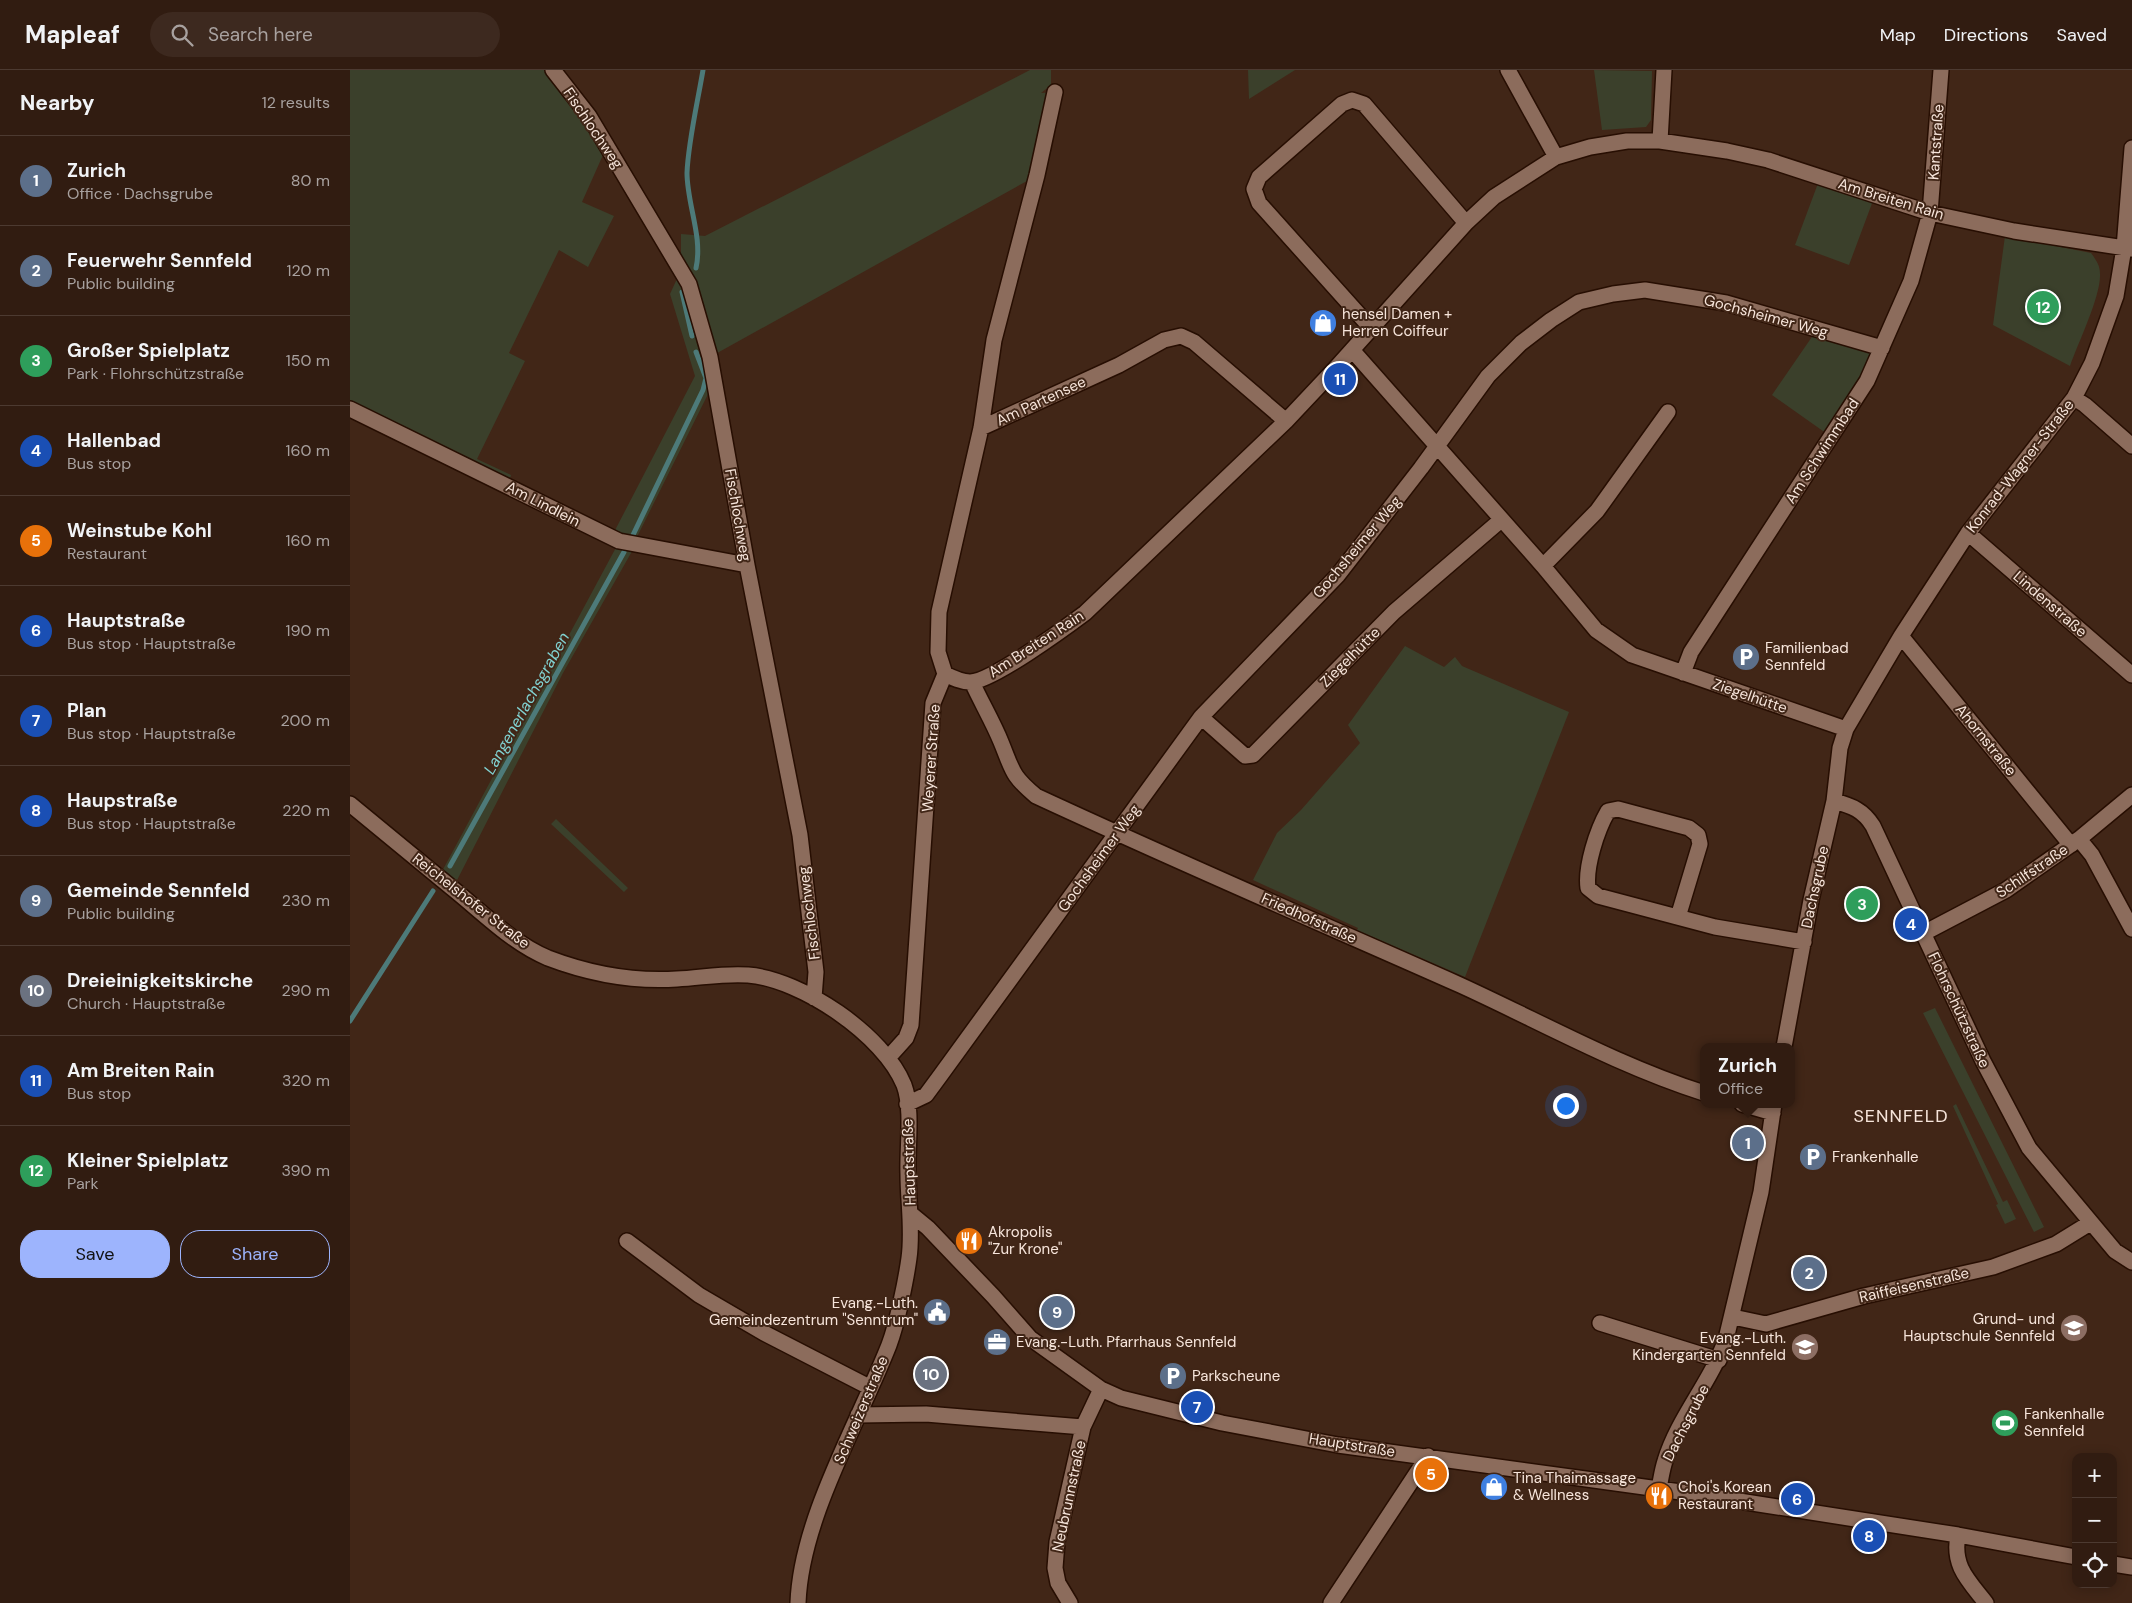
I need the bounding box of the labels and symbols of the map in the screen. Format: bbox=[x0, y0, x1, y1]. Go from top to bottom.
street label: Fischlochweg bbox=[558, 84, 628, 172]
street label: Kantstraße bbox=[1923, 103, 1949, 181]
street label: Am Breiten Rain bbox=[1836, 173, 1946, 225]
pin: 12 bbox=[2027, 288, 2059, 326]
street label: Gochsheimer Weg bbox=[1702, 290, 1830, 342]
place label: hensel Damen + Herren Coiffeur bbox=[1342, 304, 1452, 341]
shop icon: hensel Damen + Herren Coiffeur bbox=[1308, 308, 1338, 338]
pin: 11 bbox=[1324, 360, 1356, 398]
street label: Am Partensee bbox=[993, 371, 1089, 431]
street label: Am Schwimmbad bbox=[1780, 394, 1864, 508]
street label: Konrad-Wagner-Straße bbox=[1962, 395, 2078, 537]
street label: Fischlochweg bbox=[720, 467, 756, 563]
street label: Am Lindlein bbox=[502, 477, 584, 531]
street label: Gochsheimer Weg bbox=[1308, 492, 1406, 602]
street label: Lindenstraße bbox=[2009, 566, 2091, 642]
street label: Am Breiten Rain bbox=[985, 606, 1087, 682]
street label: Ziegelhütte bbox=[1316, 623, 1384, 691]
water label: Langenerlachsgraben bbox=[479, 629, 574, 778]
place label: Familienbad Sennfeld bbox=[1765, 638, 1849, 675]
parking icon: Familienbad Sennfeld bbox=[1731, 642, 1761, 672]
street label: Ziegelhütte bbox=[1710, 674, 1790, 718]
street label: Ahornstraße bbox=[1951, 700, 2021, 780]
street label: Weyerer Straße bbox=[917, 703, 945, 813]
street label: Gochsheimer Weg bbox=[1053, 800, 1145, 916]
street label: Schilfstraße bbox=[1992, 840, 2072, 902]
street label: Dachsgrube bbox=[1797, 844, 1833, 930]
street label: Reichelshofer Straße bbox=[408, 849, 534, 953]
street label: Fischlochweg bbox=[793, 865, 825, 961]
pin: 3 bbox=[1846, 885, 1878, 923]
street label: Friedhofstraße bbox=[1258, 888, 1360, 948]
pin: 4 bbox=[1895, 905, 1927, 943]
street label: Flohrschützstraße bbox=[1923, 949, 1995, 1071]
your location bbox=[1553, 1093, 1579, 1119]
district label: SENNFELD bbox=[1853, 1104, 1949, 1128]
street label: Hauptstraße bbox=[897, 1118, 921, 1206]
pin: 1 bbox=[1732, 1124, 1764, 1162]
parking icon: Frankenhalle bbox=[1798, 1142, 1828, 1172]
place label: Frankenhalle bbox=[1832, 1147, 1919, 1167]
place label: Akropolis "Zur Krone" bbox=[988, 1222, 1062, 1259]
restaurant icon: Akropolis "Zur Krone" bbox=[954, 1226, 984, 1256]
pin: 2 bbox=[1793, 1254, 1825, 1292]
street label: Raiffeisenstraße bbox=[1857, 1263, 1971, 1307]
place label: Evang.-Luth. Gemeindezentrum "Senntrum" bbox=[709, 1293, 918, 1330]
pin: 9 bbox=[1041, 1293, 1073, 1331]
public building icon: Evang.-Luth. Gemeindezentrum "Senntrum" bbox=[922, 1297, 952, 1327]
place label: Grund- und Hauptschule Sennfeld bbox=[1903, 1309, 2055, 1346]
school or university icon: Grund- und Hauptschule Sennfeld bbox=[2059, 1313, 2089, 1343]
office icon: Evang.-Luth. Pfarrhaus Sennfeld bbox=[982, 1327, 1012, 1357]
place label: Evang.-Luth. Kindergarten Sennfeld bbox=[1632, 1328, 1786, 1365]
place label: Evang.-Luth. Pfarrhaus Sennfeld bbox=[1016, 1332, 1236, 1352]
school or university icon: Evang.-Luth. Kindergarten Sennfeld bbox=[1790, 1332, 1820, 1362]
street label: Schweizerstraße bbox=[829, 1353, 893, 1467]
pin: 10 bbox=[915, 1355, 947, 1393]
parking icon: Parkscheune bbox=[1158, 1361, 1188, 1391]
place label: Parkscheune bbox=[1192, 1366, 1280, 1386]
street label: Dachsgrube bbox=[1658, 1381, 1714, 1465]
pin: 7 bbox=[1181, 1388, 1213, 1426]
place label: Fankenhalle Sennfeld bbox=[2024, 1404, 2104, 1441]
sports icon: Fankenhalle Sennfeld bbox=[1990, 1408, 2020, 1438]
street label: Hauptstraße bbox=[1307, 1428, 1397, 1462]
street label: Neubrunnstraße bbox=[1047, 1439, 1091, 1553]
pin: 5 bbox=[1415, 1455, 1447, 1493]
place label: Tina Thaimassage & Wellness bbox=[1513, 1468, 1636, 1505]
shop icon: Tina Thaimassage & Wellness bbox=[1479, 1472, 1509, 1502]
place label: Choi's Korean Restaurant bbox=[1678, 1477, 1772, 1514]
pin: 6 bbox=[1781, 1480, 1813, 1518]
restaurant icon: Choi's Korean Restaurant bbox=[1644, 1481, 1674, 1511]
pin: 8 bbox=[1853, 1517, 1885, 1555]

